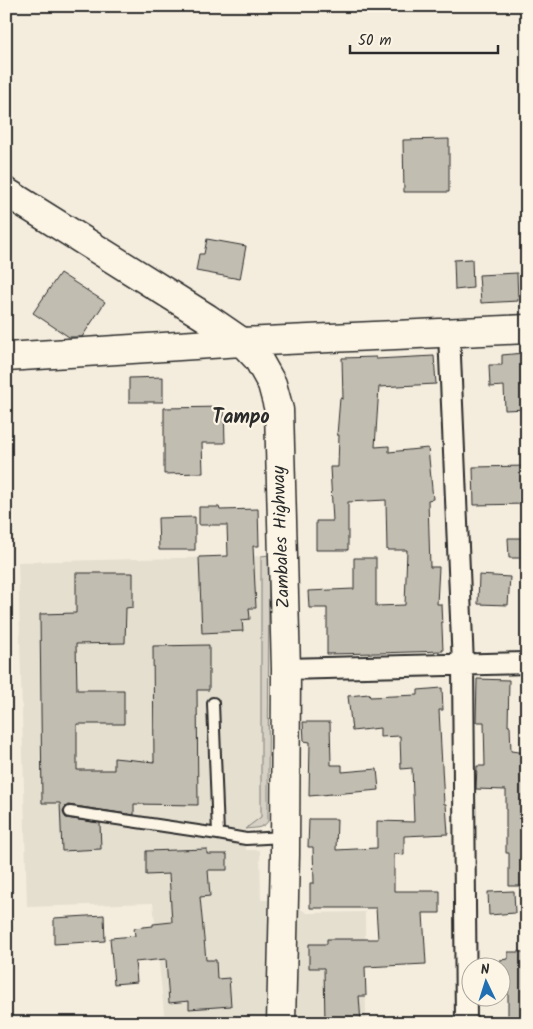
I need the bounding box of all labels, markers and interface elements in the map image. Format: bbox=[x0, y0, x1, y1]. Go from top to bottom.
scale bar bbox=[350, 22, 498, 54]
text: 50 m bbox=[358, 29, 392, 53]
district label: Tampo bbox=[212, 402, 270, 434]
street label: Zambales Highway bbox=[265, 465, 299, 609]
north arrow bbox=[460, 956, 510, 1006]
text: N bbox=[480, 959, 490, 981]

